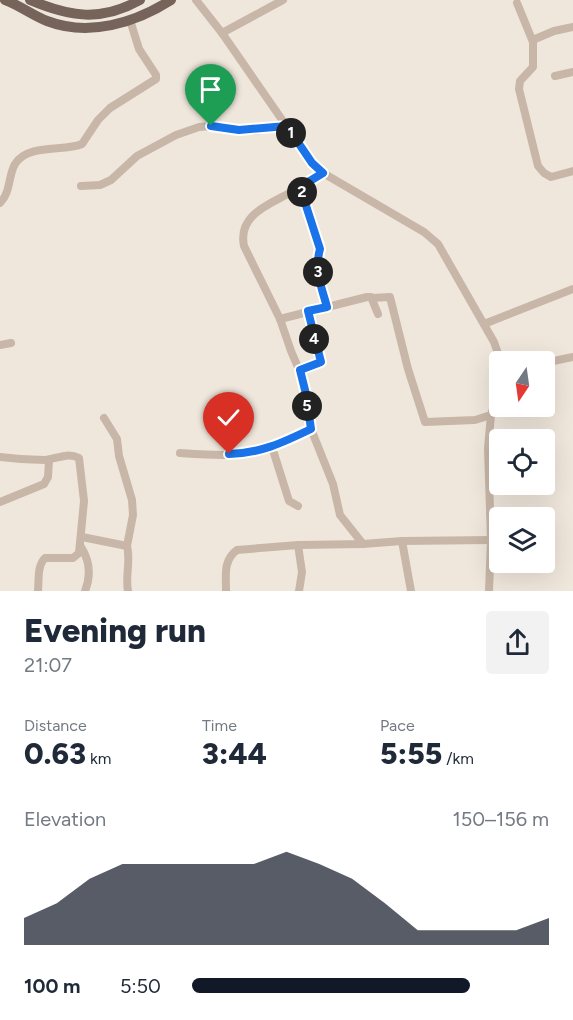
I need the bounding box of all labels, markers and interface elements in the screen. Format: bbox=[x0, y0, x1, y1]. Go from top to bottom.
pin bbox=[185, 64, 236, 126]
icon: arrive bbox=[194, 73, 227, 106]
pin: 1 bbox=[276, 118, 306, 148]
text: 1 bbox=[288, 123, 294, 142]
pin: 2 bbox=[287, 177, 317, 207]
text: 2 bbox=[297, 182, 307, 201]
pin: 3 bbox=[303, 257, 333, 287]
text: 3 bbox=[314, 262, 322, 281]
pin: 4 bbox=[299, 324, 329, 354]
text: 4 bbox=[309, 329, 319, 348]
north arrow bbox=[489, 351, 555, 417]
map controls bbox=[489, 351, 555, 573]
pin: 5 bbox=[292, 391, 322, 421]
pin bbox=[203, 392, 254, 454]
text: 5 bbox=[302, 396, 312, 415]
icon: check bbox=[212, 401, 245, 434]
button: locate bbox=[489, 429, 555, 495]
button: layers bbox=[489, 507, 555, 573]
text: Evening run bbox=[24, 611, 206, 650]
button: share bbox=[486, 611, 549, 674]
text: 21:07 bbox=[24, 653, 72, 677]
text: Distance bbox=[24, 716, 87, 735]
text: Time bbox=[202, 716, 237, 735]
text: Pace bbox=[380, 716, 415, 735]
text: 0.63 bbox=[24, 735, 86, 772]
text: 3:44 bbox=[202, 735, 267, 772]
text: 5:55 bbox=[380, 735, 442, 772]
text: km bbox=[86, 749, 111, 768]
text: /km bbox=[442, 749, 474, 768]
text: Elevation bbox=[24, 807, 106, 831]
text: 150–156 m bbox=[452, 807, 549, 831]
text: 100 m bbox=[24, 974, 81, 998]
text: 5:50 bbox=[120, 974, 161, 998]

